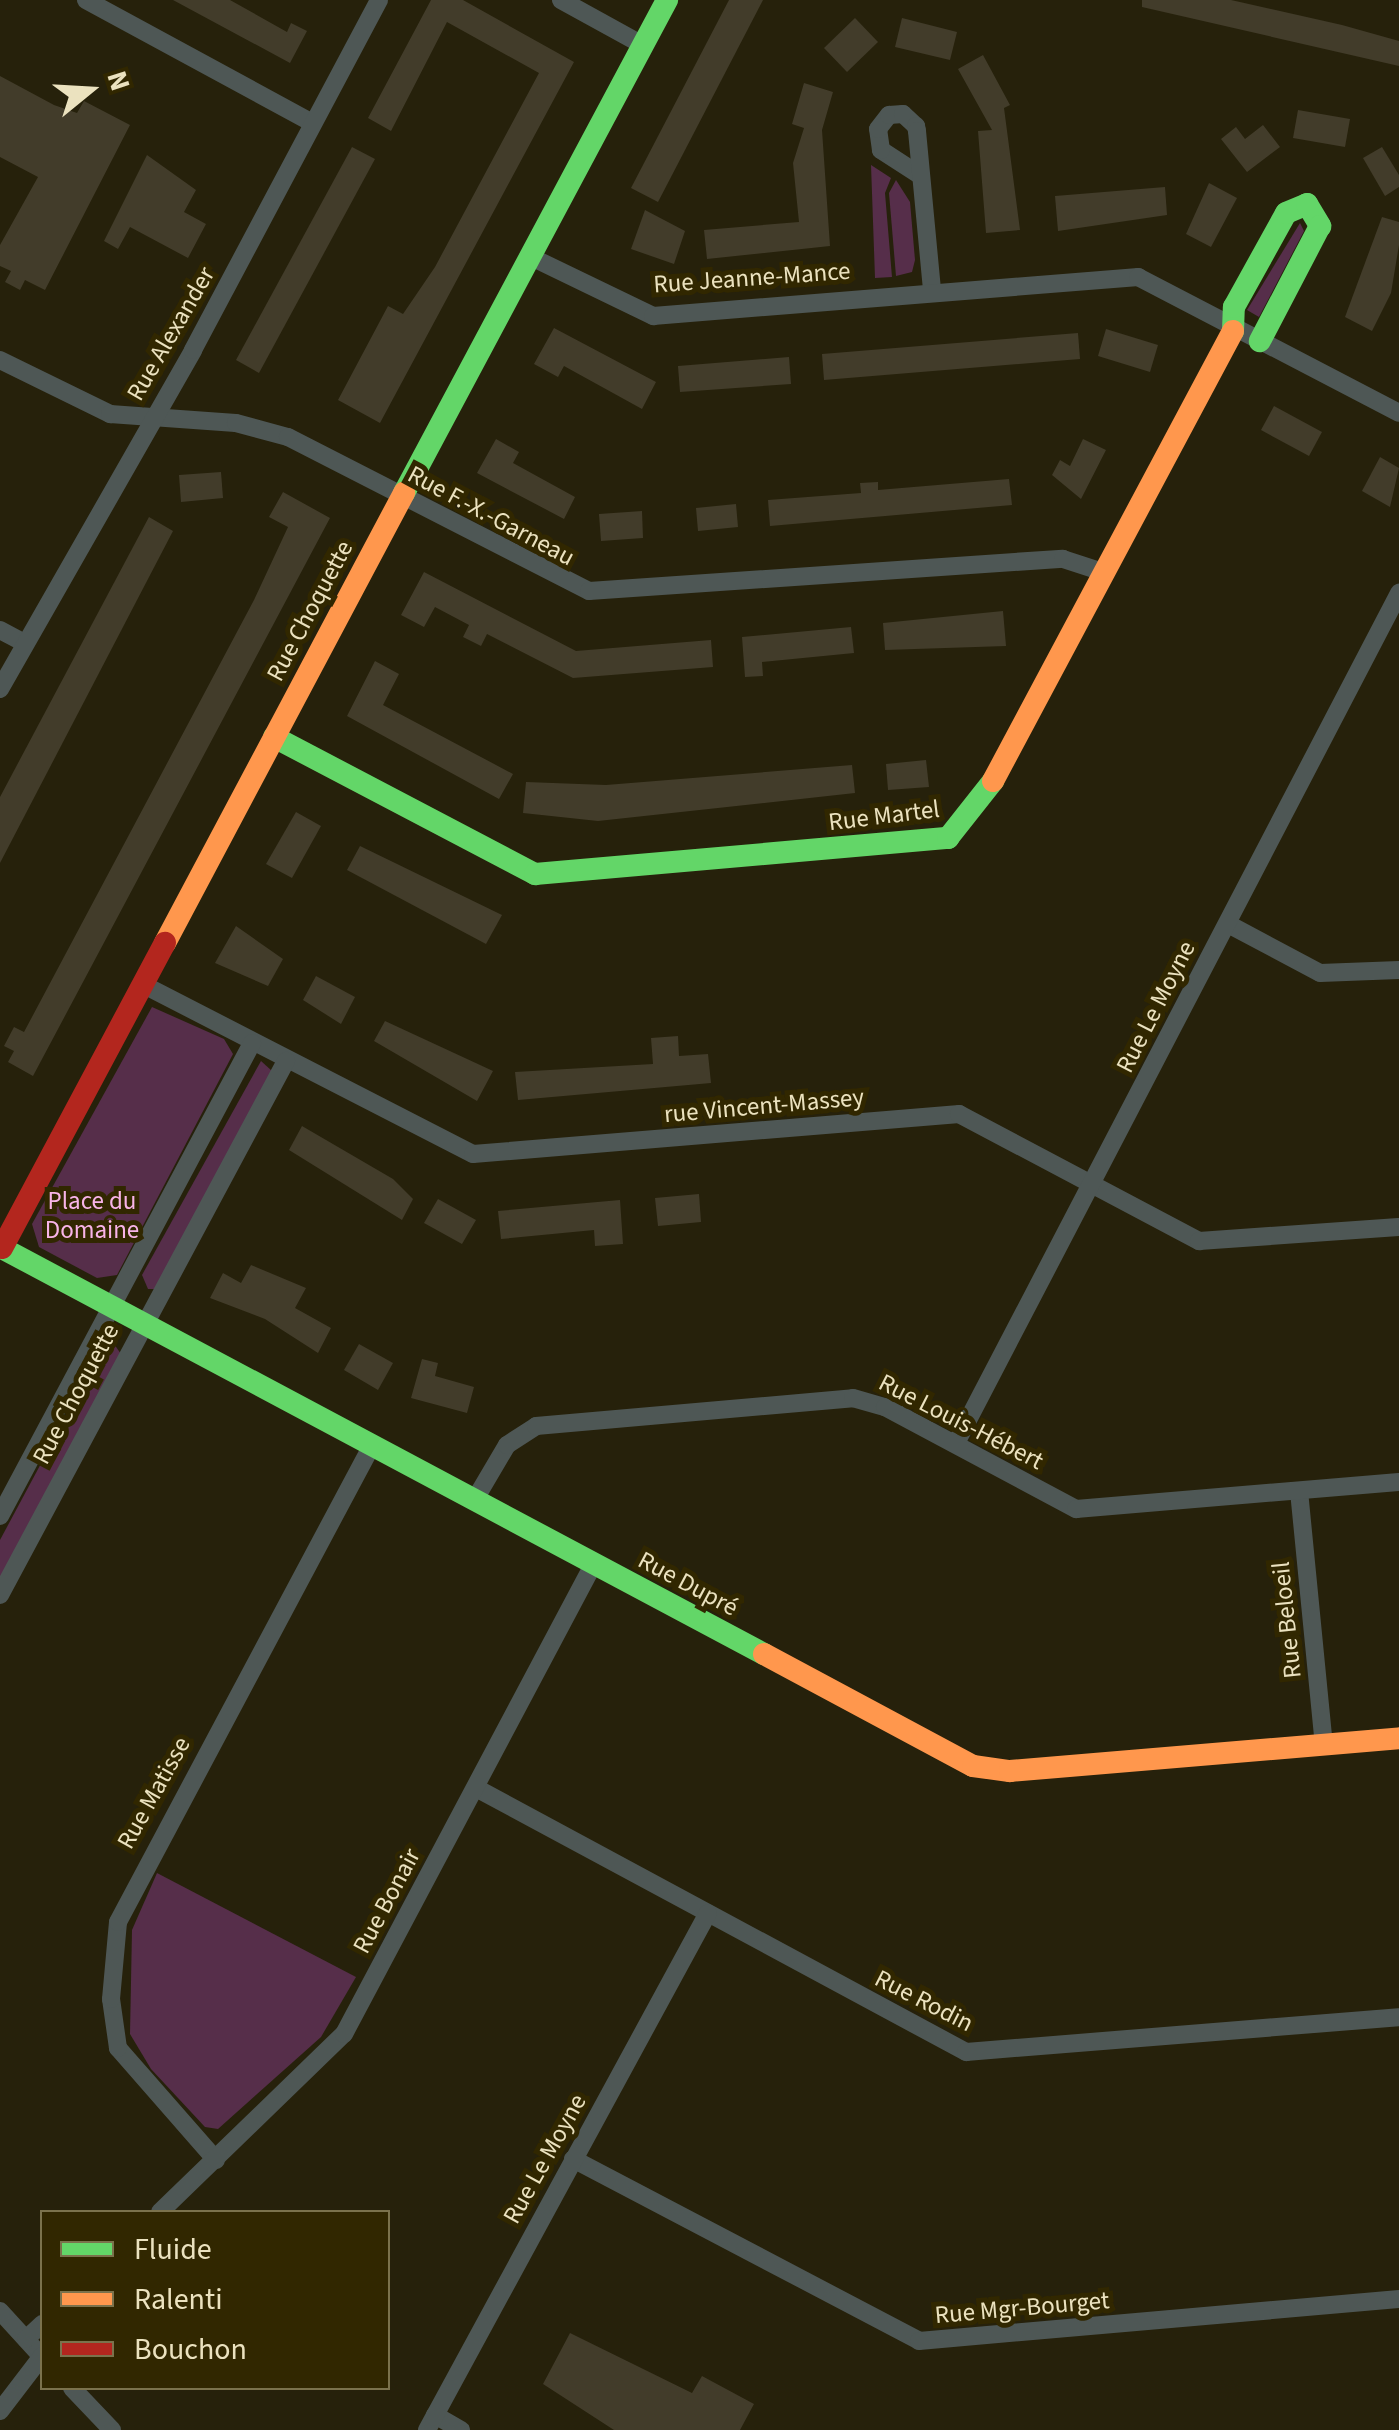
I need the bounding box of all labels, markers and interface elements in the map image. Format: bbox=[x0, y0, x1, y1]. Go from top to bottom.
north arrow bbox=[40, 40, 140, 140]
text: N bbox=[97, 66, 140, 96]
street label: Rue Jeanne-Mance bbox=[653, 256, 851, 300]
street label: Rue Alexander bbox=[121, 262, 221, 406]
street label: Rue F.-X.-Garneau bbox=[402, 459, 580, 573]
street label: Rue Choquette bbox=[260, 536, 360, 686]
street label: Rue Martel bbox=[827, 794, 941, 838]
street label: Rue Le Moyne bbox=[1110, 936, 1202, 1078]
street label: rue Vincent-Massey bbox=[663, 1082, 865, 1130]
park label: Place du Domaine bbox=[45, 1187, 139, 1246]
street label: Rue Choquette bbox=[26, 1319, 126, 1469]
street label: Rue Louis-Hébert bbox=[874, 1368, 1048, 1476]
street label: Rue Dupré bbox=[633, 1545, 743, 1623]
street label: Rue Beloeil bbox=[1266, 1560, 1308, 1680]
street label: Rue Matisse bbox=[111, 1732, 197, 1854]
street label: Rue Bonair bbox=[347, 1843, 427, 1959]
street label: Rue Rodin bbox=[870, 1963, 978, 2039]
street label: Rue Le Moyne bbox=[497, 2089, 593, 2229]
legend bbox=[40, 2210, 390, 2390]
text: Fluide bbox=[134, 2228, 212, 2271]
text: Ralenti bbox=[134, 2278, 223, 2321]
street label: Rue Mgr-Bourget bbox=[934, 2285, 1110, 2331]
text: Bouchon bbox=[134, 2328, 247, 2371]

